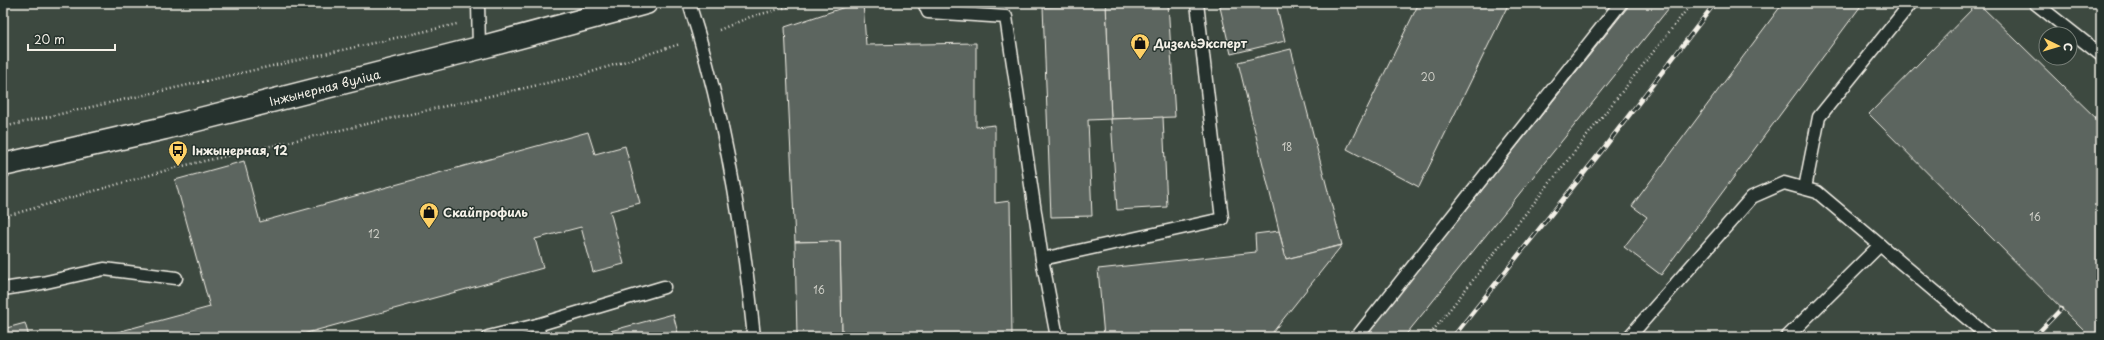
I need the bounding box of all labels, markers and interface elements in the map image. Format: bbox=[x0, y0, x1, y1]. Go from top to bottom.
scale bar bbox=[28, 26, 115, 52]
north arrow bbox=[2038, 26, 2078, 66]
text: 20 m bbox=[34, 30, 65, 48]
shop icon: ДизельЭксперт bbox=[1129, 32, 1151, 60]
place label: ДизельЭксперт bbox=[1153, 34, 1248, 52]
text: С bbox=[2060, 42, 2077, 52]
street label: Інжынерная вуліца bbox=[267, 64, 383, 110]
house number: 20 bbox=[1421, 69, 1435, 84]
bus stop icon: Інжынерная, 12 bbox=[167, 139, 189, 167]
house number: 18 bbox=[1282, 139, 1292, 154]
place label: Інжынерная, 12 bbox=[192, 141, 288, 159]
shop icon: Скайпрофиль bbox=[418, 201, 440, 229]
place label: Скайпрофиль bbox=[443, 203, 528, 221]
house number: 16 bbox=[2029, 209, 2041, 224]
house number: 12 bbox=[368, 226, 380, 241]
house number: 16 bbox=[813, 282, 825, 297]

